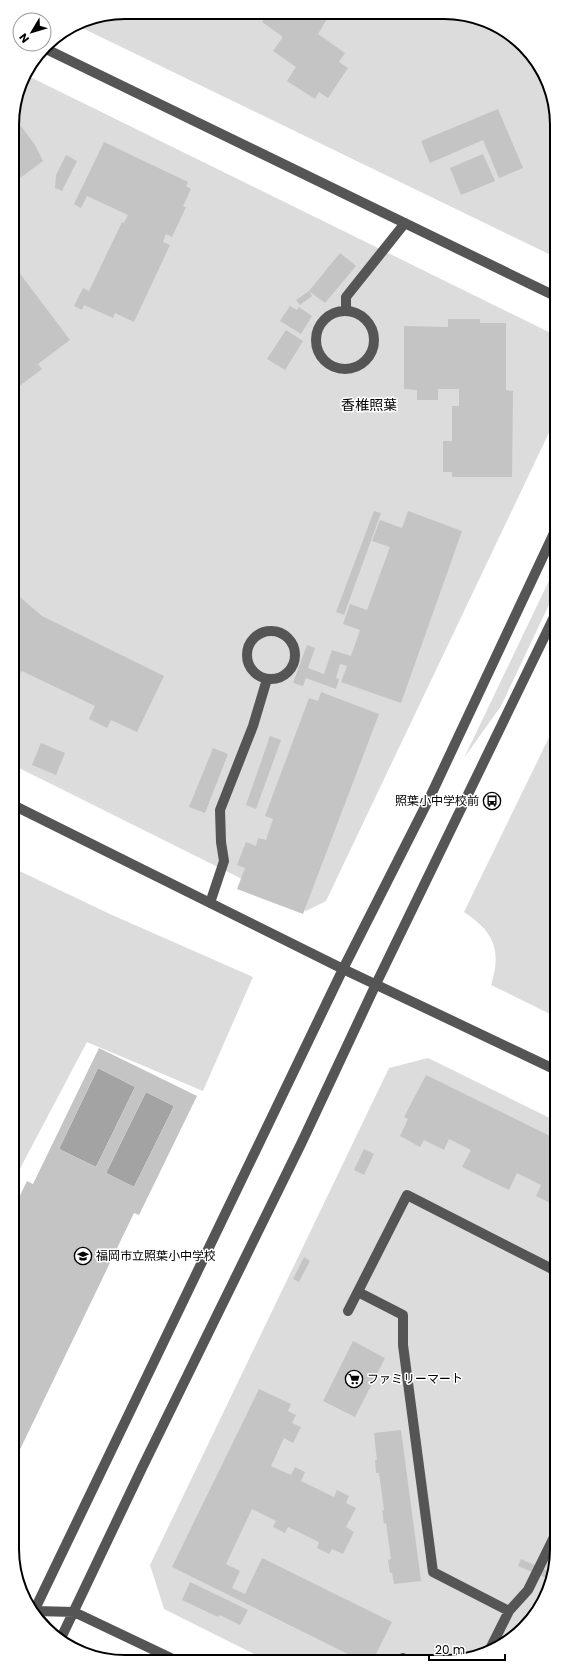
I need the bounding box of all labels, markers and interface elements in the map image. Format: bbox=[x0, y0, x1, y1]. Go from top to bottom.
north arrow bbox=[12, 12, 52, 52]
text: N bbox=[15, 30, 33, 46]
district label: 香椎照葉 bbox=[341, 395, 397, 415]
bus stop icon: 照葉小中学校前 bbox=[482, 791, 502, 811]
place label: 照葉小中学校前 bbox=[395, 792, 479, 809]
school or university icon: 福岡市立照葉小中学校 bbox=[73, 1246, 93, 1266]
place label: 福岡市立照葉小中学校 bbox=[96, 1247, 216, 1264]
supermarket icon: ファミリーマート bbox=[344, 1369, 364, 1389]
place label: ファミリーマート bbox=[367, 1370, 463, 1387]
scale bar bbox=[429, 1636, 505, 1662]
text: 20 m bbox=[435, 1641, 465, 1658]

